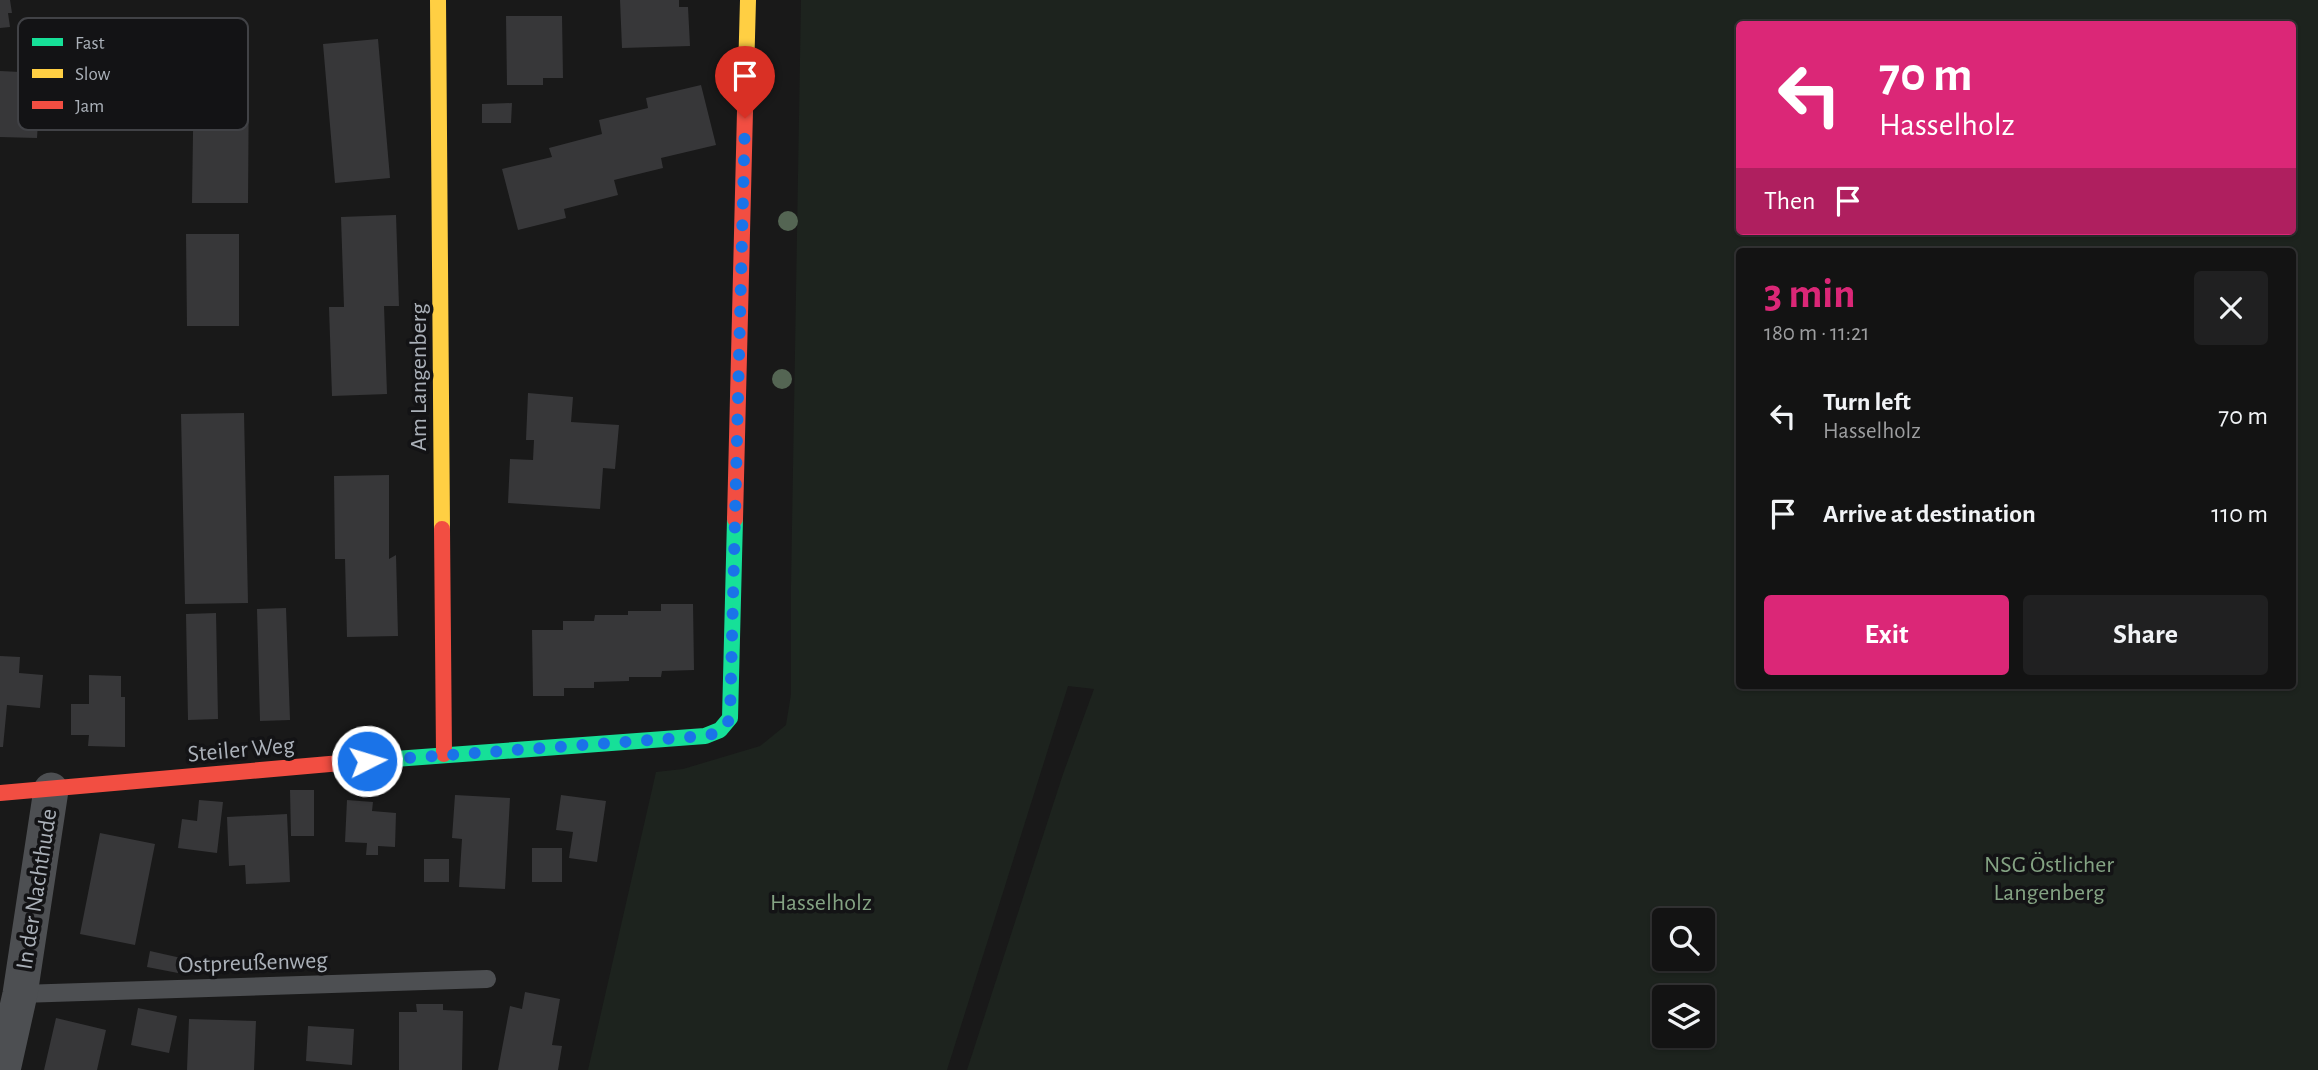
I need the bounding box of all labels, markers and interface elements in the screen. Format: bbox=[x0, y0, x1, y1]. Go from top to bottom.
legend bbox=[18, 18, 248, 130]
text: Fast bbox=[75, 34, 105, 53]
pin bbox=[715, 46, 775, 118]
icon: left bbox=[1764, 49, 1855, 140]
text: 70 m bbox=[1879, 51, 1973, 100]
icon: arrive bbox=[726, 57, 764, 95]
text: Slow bbox=[75, 65, 111, 84]
text: Jam bbox=[75, 97, 104, 116]
text: Hasselholz bbox=[1879, 109, 2015, 141]
icon: arrive bbox=[1829, 182, 1867, 220]
text: Then bbox=[1764, 188, 1815, 214]
button: close bbox=[2194, 271, 2268, 345]
text: 3 min bbox=[1764, 273, 1856, 315]
street label: Am Langenberg bbox=[407, 303, 431, 451]
text: 180 m · 11:21 bbox=[1764, 322, 1869, 345]
text: Turn left bbox=[1823, 389, 1911, 415]
icon: left bbox=[1764, 397, 1802, 435]
text: 70 m bbox=[2218, 403, 2268, 429]
text: Hasselholz bbox=[1823, 420, 1921, 443]
icon: arrive bbox=[1764, 495, 1802, 533]
text: Arrive at destination bbox=[1823, 501, 2036, 527]
text: 110 m bbox=[2211, 501, 2268, 527]
button: Exit bbox=[1764, 595, 2009, 675]
button: Share bbox=[2023, 595, 2268, 675]
position arrow bbox=[330, 724, 404, 798]
street label: Steiler Weg bbox=[187, 733, 296, 767]
street label: In der Nachthude bbox=[12, 807, 62, 971]
park label: NSG Östlicher Langenberg bbox=[1984, 852, 2114, 905]
park label: Hasselholz bbox=[770, 891, 872, 915]
map controls bbox=[1652, 908, 1715, 1048]
button: search bbox=[1652, 908, 1715, 971]
street label: Ostpreußenweg bbox=[178, 948, 328, 978]
button: layers bbox=[1652, 985, 1715, 1048]

